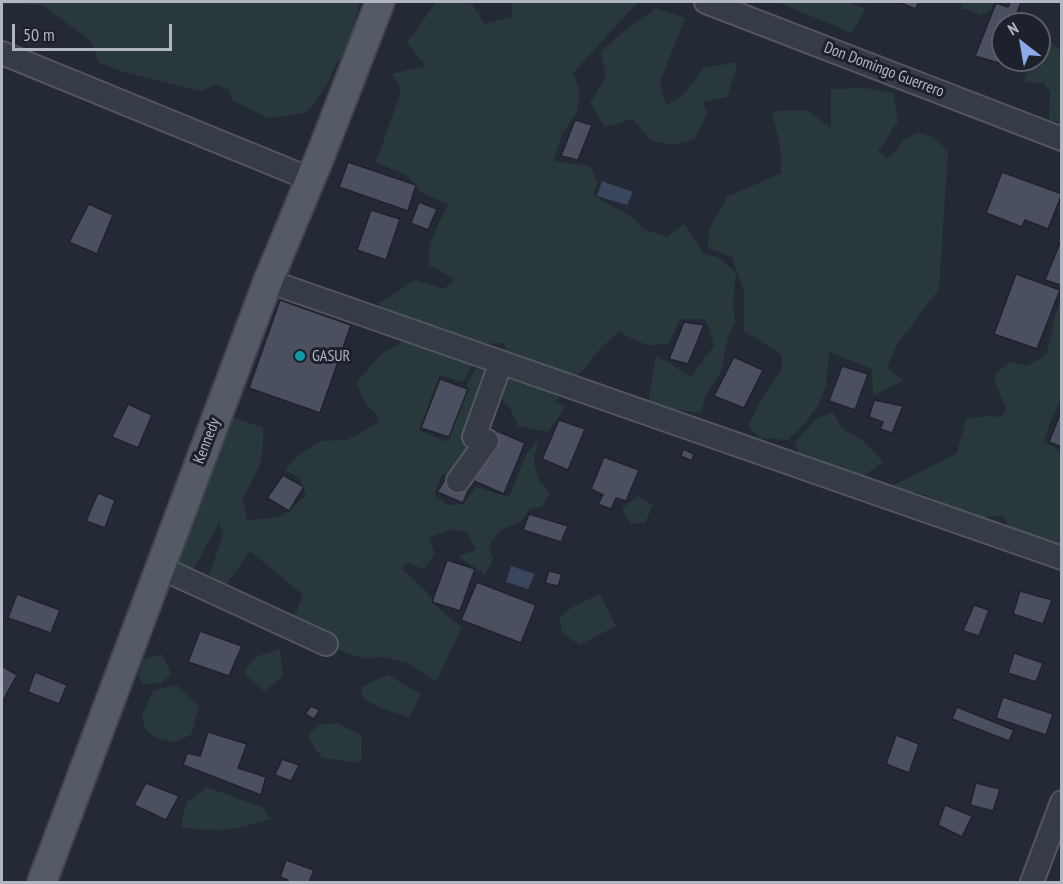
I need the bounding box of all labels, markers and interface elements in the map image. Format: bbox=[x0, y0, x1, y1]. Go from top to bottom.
scale bar bbox=[15, 12, 176, 50]
north arrow bbox=[991, 12, 1051, 72]
text: N bbox=[1004, 17, 1022, 39]
text: 50 m bbox=[23, 23, 55, 46]
street label: Don Domingo Guerrero bbox=[821, 38, 947, 102]
place label: GASUR bbox=[312, 346, 350, 366]
marker: GASUR bbox=[293, 349, 307, 363]
street label: Kennedy bbox=[190, 415, 224, 467]

